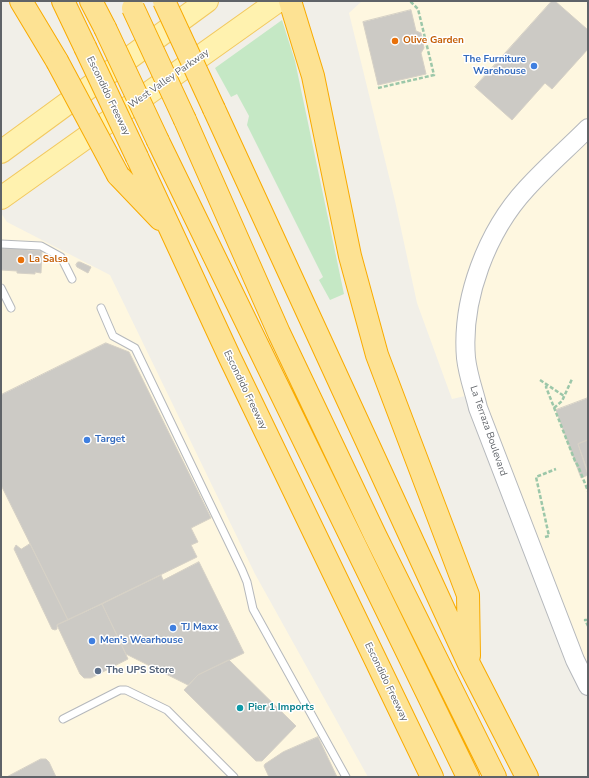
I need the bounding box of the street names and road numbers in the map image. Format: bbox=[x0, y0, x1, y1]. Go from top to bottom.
street label: West Valley Parkway bbox=[126, 47, 212, 111]
street label: Escondido Freeway bbox=[84, 54, 132, 138]
street label: Escondido Freeway bbox=[221, 348, 269, 432]
street label: La Terraza Boulevard bbox=[467, 384, 509, 478]
street label: Escondido Freeway bbox=[362, 640, 410, 724]

